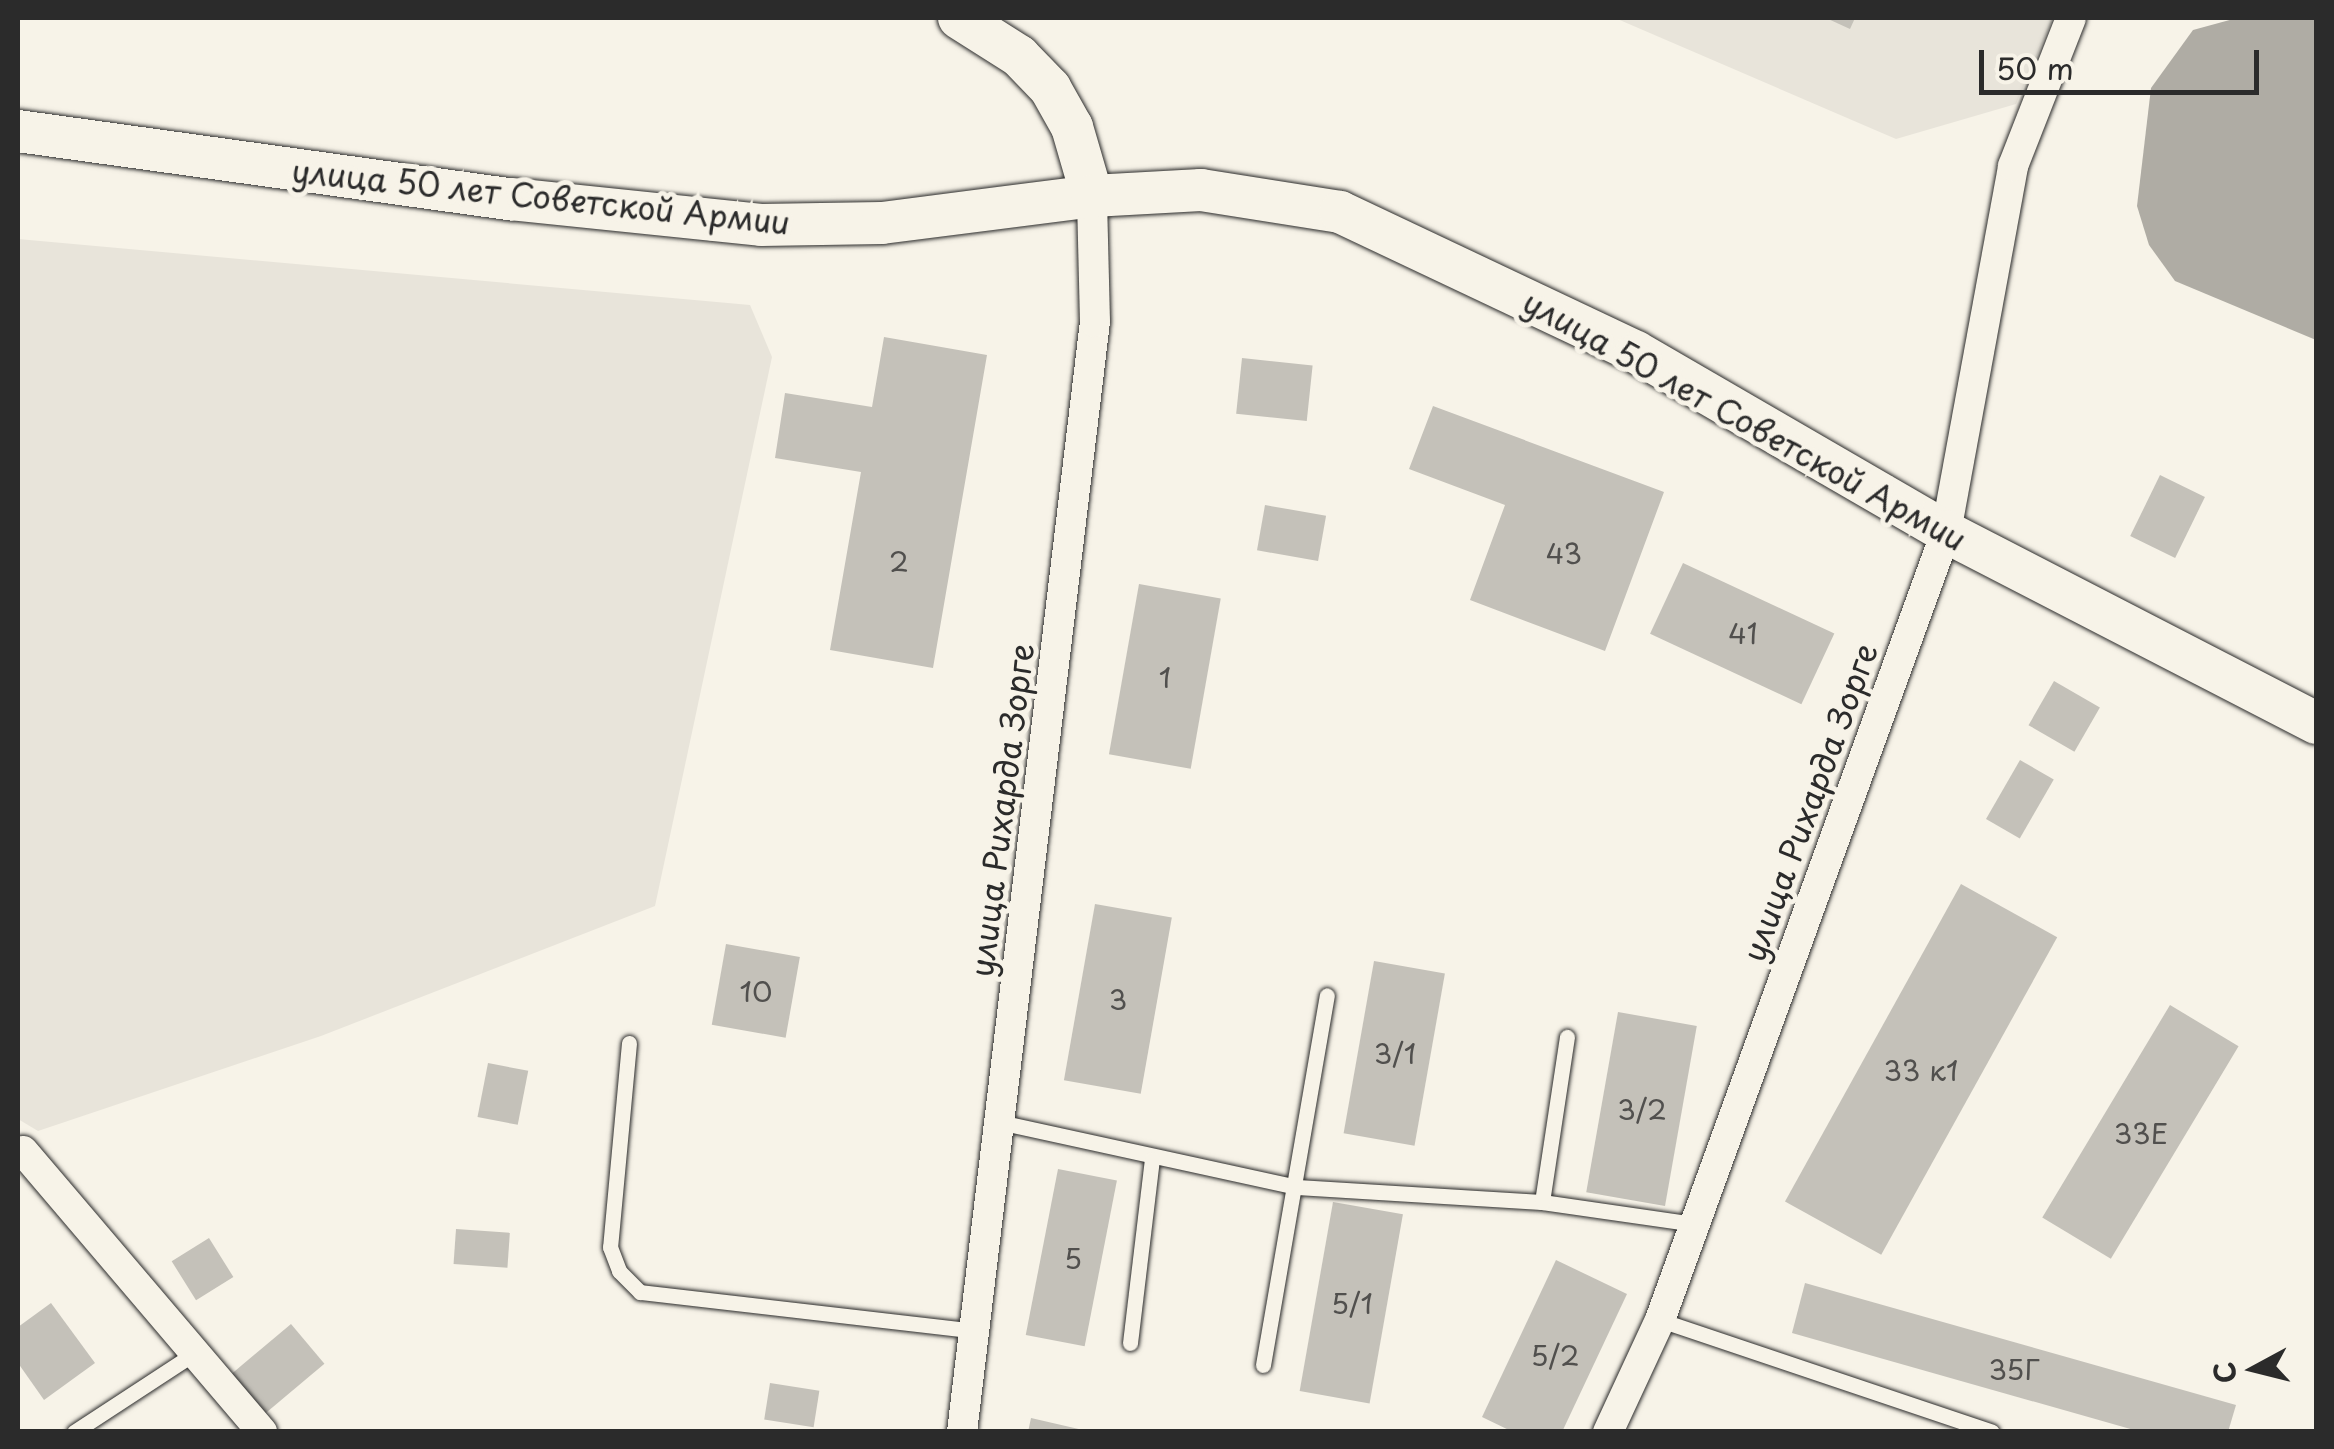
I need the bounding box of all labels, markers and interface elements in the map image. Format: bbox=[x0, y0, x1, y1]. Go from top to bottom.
scale bar bbox=[1984, 30, 2264, 92]
text: 50 m bbox=[1996, 45, 2074, 90]
street label: улица 50 лет Советской Армии bbox=[289, 151, 793, 241]
street label: улица 50 лет Советской Армии bbox=[1516, 281, 1974, 559]
house number: 43 bbox=[1546, 536, 1582, 570]
house number: 2 bbox=[889, 544, 909, 578]
house number: 41 bbox=[1728, 616, 1758, 650]
street label: улица Рихарда Зорге bbox=[1733, 637, 1885, 967]
street label: улица Рихарда Зорге bbox=[961, 640, 1041, 980]
house number: 1 bbox=[1159, 660, 1171, 694]
house number: 10 bbox=[739, 974, 773, 1008]
house number: 3 bbox=[1109, 982, 1127, 1016]
house number: 3/1 bbox=[1374, 1036, 1416, 1070]
house number: 33 к1 bbox=[1883, 1053, 1959, 1087]
house number: 3/2 bbox=[1617, 1092, 1667, 1126]
house number: 33Е bbox=[2114, 1116, 2168, 1150]
house number: 5 bbox=[1064, 1241, 1082, 1275]
house number: 5/1 bbox=[1331, 1286, 1373, 1320]
north arrow bbox=[2204, 1319, 2304, 1419]
house number: 5/2 bbox=[1530, 1338, 1580, 1372]
house number: 35Г bbox=[1988, 1352, 2040, 1386]
text: С bbox=[2201, 1360, 2246, 1386]

